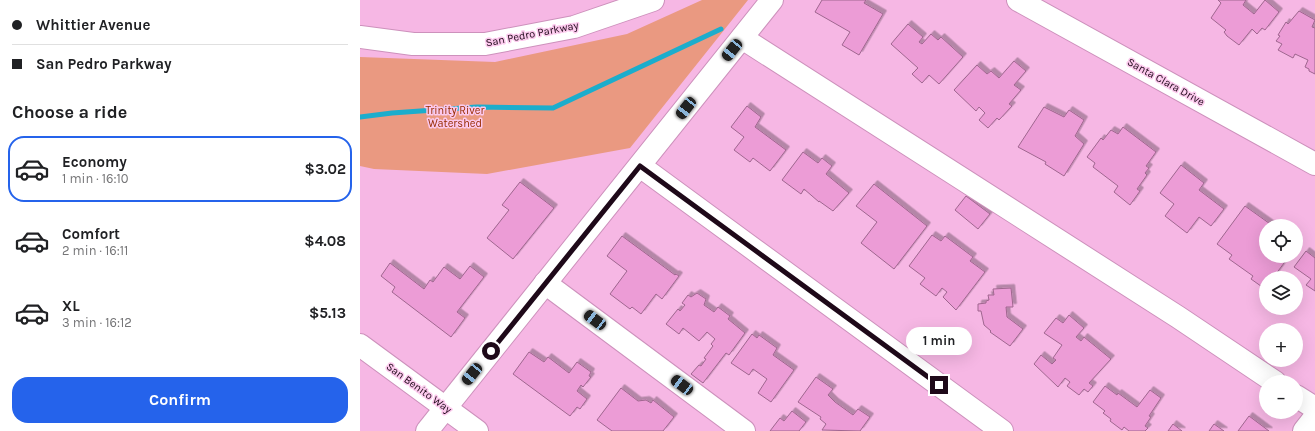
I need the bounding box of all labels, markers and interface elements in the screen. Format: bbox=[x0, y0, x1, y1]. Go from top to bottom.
text: Whittier Avenue bbox=[36, 16, 150, 34]
street label: San Pedro Parkway bbox=[484, 19, 580, 49]
car bbox=[720, 37, 744, 63]
text: San Pedro Parkway bbox=[36, 55, 171, 73]
street label: Santa Clara Drive bbox=[1125, 55, 1207, 109]
car bbox=[674, 95, 698, 121]
text: Choose a ride bbox=[12, 101, 127, 123]
park label: Trinity River Watershed bbox=[426, 104, 484, 130]
icon: car bbox=[14, 151, 50, 187]
text: Economy bbox=[62, 153, 127, 171]
text: $3.02 bbox=[305, 160, 346, 178]
text: 1 min · 16:10 bbox=[62, 171, 129, 186]
map controls bbox=[1259, 219, 1303, 419]
button: locate bbox=[1259, 219, 1303, 263]
icon: car bbox=[14, 223, 50, 259]
text: Comfort bbox=[62, 225, 120, 243]
text: $4.08 bbox=[304, 232, 346, 250]
text: 2 min · 16:11 bbox=[62, 243, 128, 258]
button: layers bbox=[1259, 271, 1303, 315]
icon: car bbox=[14, 295, 50, 331]
text: XL bbox=[62, 297, 80, 315]
text: $5.13 bbox=[309, 304, 346, 322]
car bbox=[582, 308, 608, 332]
text: 3 min · 16:12 bbox=[62, 315, 132, 330]
button: + bbox=[1259, 323, 1303, 367]
callout: 1 min bbox=[906, 327, 972, 355]
text: 1 min bbox=[923, 333, 955, 348]
route start bbox=[482, 342, 500, 360]
street label: San Benito Way bbox=[384, 360, 454, 416]
car bbox=[460, 361, 484, 387]
car bbox=[669, 373, 695, 397]
button: − bbox=[1259, 375, 1303, 419]
route end bbox=[930, 376, 948, 394]
button: Confirm bbox=[12, 377, 348, 423]

